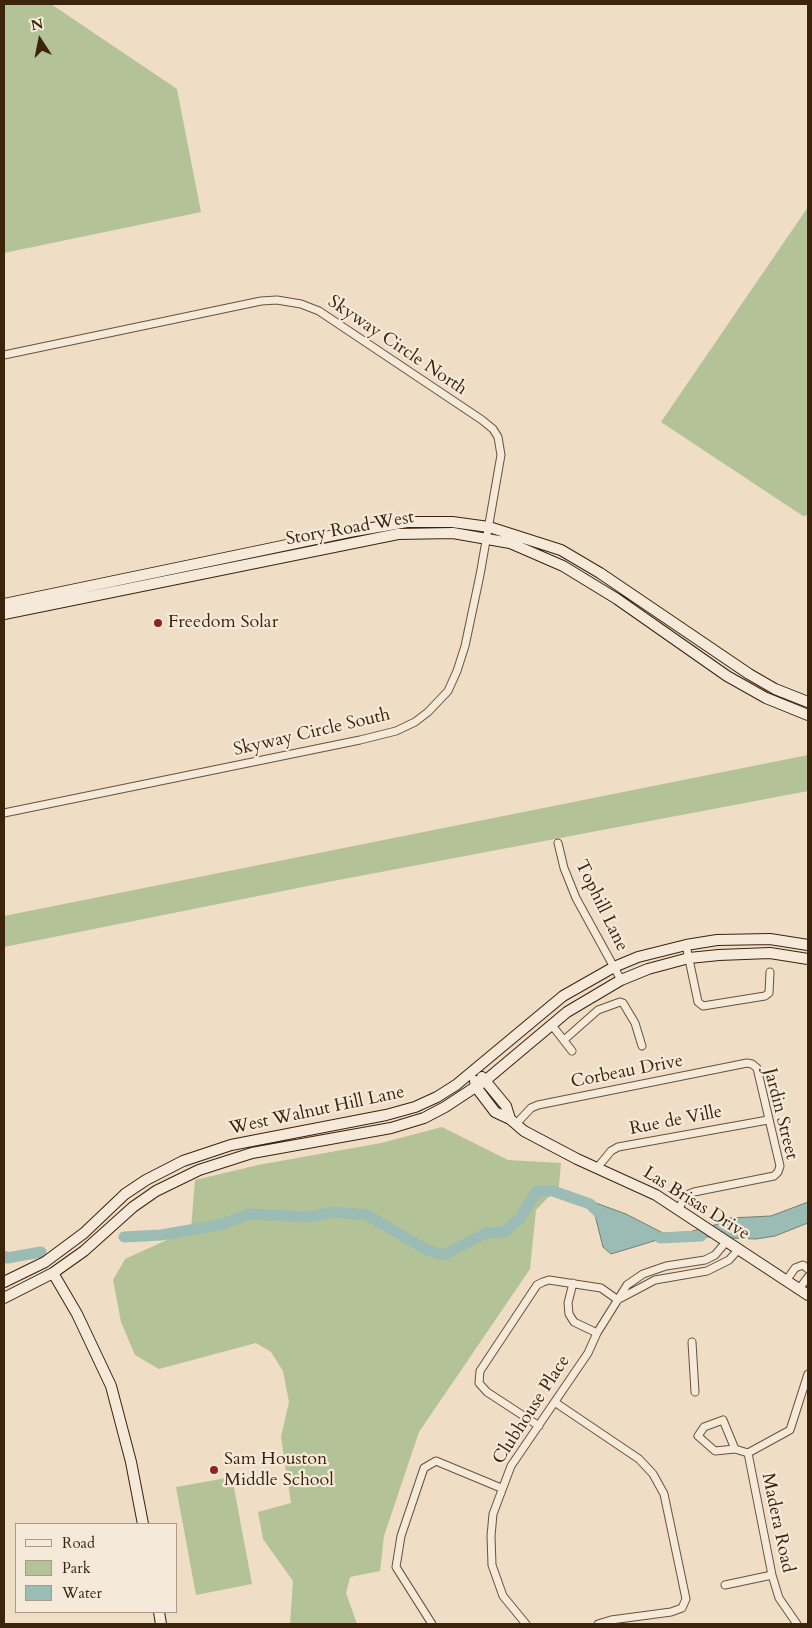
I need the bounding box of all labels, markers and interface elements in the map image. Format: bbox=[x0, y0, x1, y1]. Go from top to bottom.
text: N bbox=[29, 14, 45, 35]
north arrow bbox=[15, 15, 65, 65]
street label: Skyway Circle North bbox=[323, 291, 471, 401]
street label: Story Road West bbox=[284, 507, 416, 551]
place label: Freedom Solar bbox=[168, 612, 278, 634]
marker: Freedom Solar bbox=[152, 617, 164, 629]
street label: Skyway Circle South bbox=[232, 704, 392, 762]
street label: Tophill Lane bbox=[570, 857, 632, 955]
street label: Corbeau Drive bbox=[569, 1051, 685, 1093]
street label: Jardin Street bbox=[758, 1066, 802, 1162]
street label: West Walnut Hill Lane bbox=[227, 1082, 407, 1140]
street label: Rue de Ville bbox=[628, 1101, 724, 1141]
street label: Las Brisas Drive bbox=[639, 1163, 753, 1245]
street label: Clubhouse Place bbox=[489, 1351, 575, 1469]
place label: Sam Houston Middle School bbox=[224, 1449, 334, 1492]
marker: Sam Houston Middle School bbox=[208, 1464, 220, 1476]
street label: Madera Road bbox=[756, 1471, 798, 1575]
legend bbox=[15, 1523, 178, 1613]
text: Road bbox=[62, 1533, 95, 1553]
text: Park bbox=[62, 1558, 91, 1578]
text: Water bbox=[62, 1583, 102, 1603]

